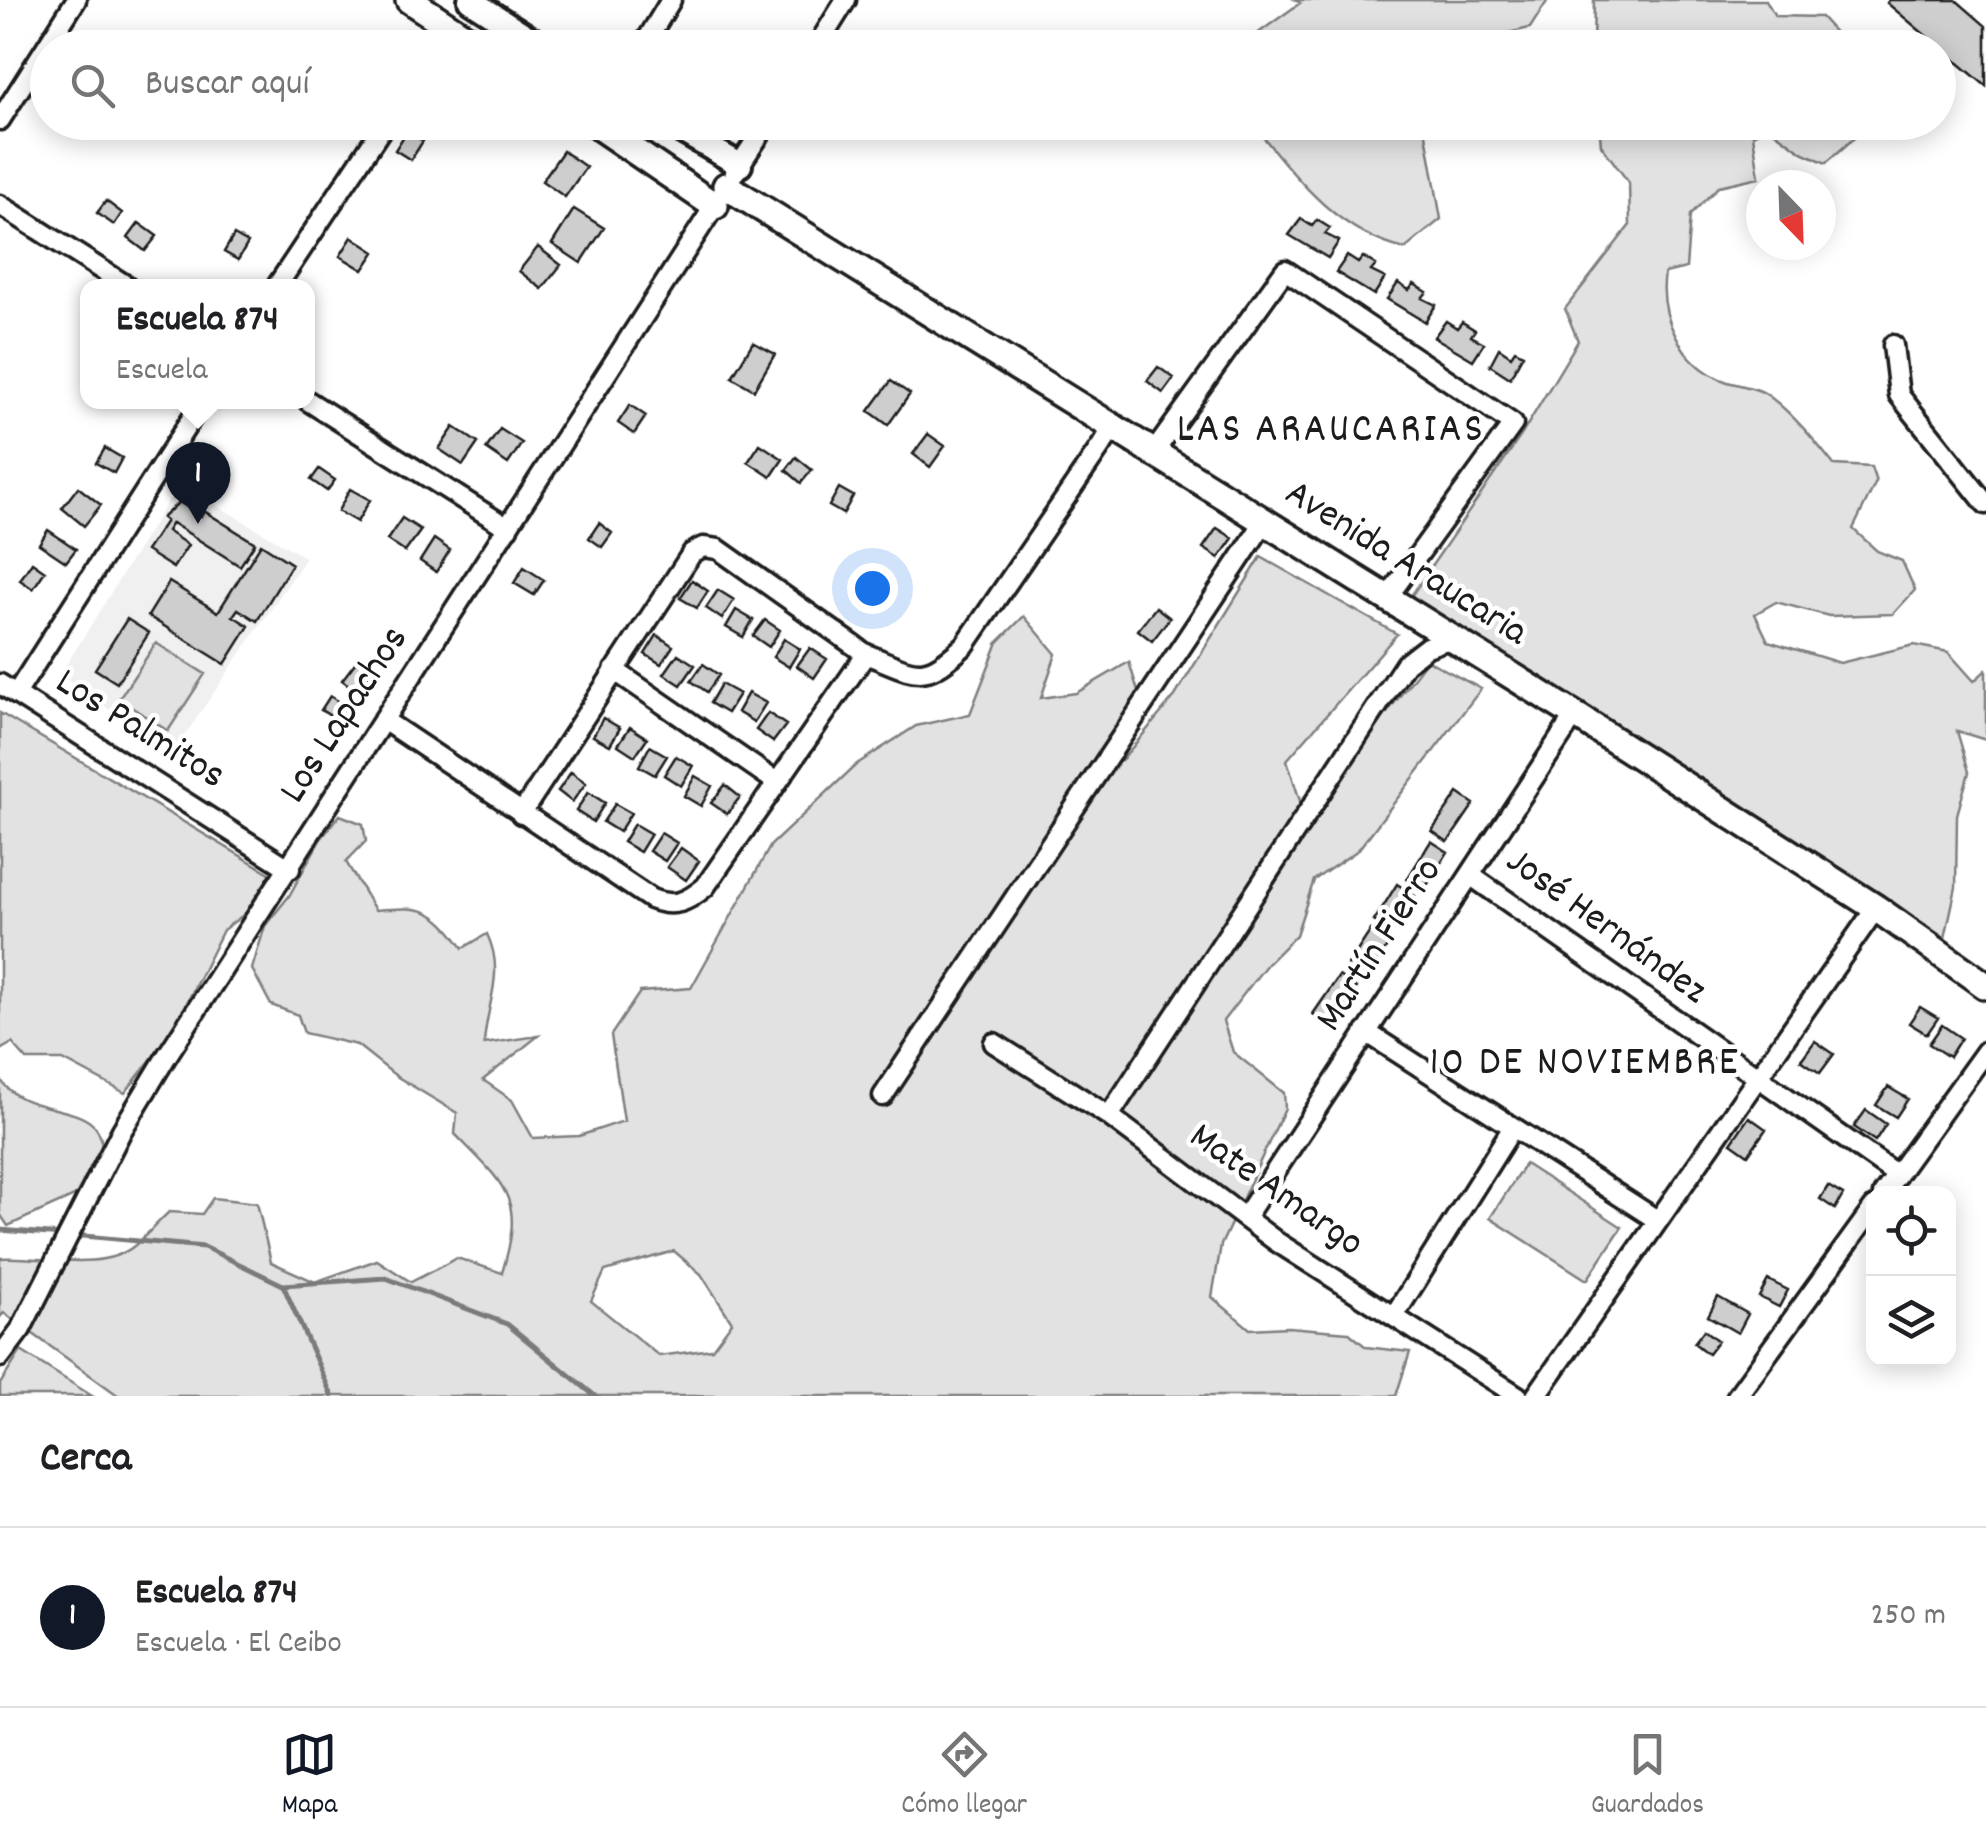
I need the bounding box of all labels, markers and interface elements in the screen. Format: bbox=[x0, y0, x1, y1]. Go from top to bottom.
search box bbox=[30, 30, 1956, 140]
icon: search bbox=[65, 58, 120, 113]
text: Buscar aquí bbox=[145, 58, 309, 113]
north arrow bbox=[1746, 170, 1836, 260]
popup bbox=[80, 279, 315, 409]
text: Escuela 874 bbox=[116, 294, 279, 349]
text: Escuela bbox=[116, 349, 207, 395]
district label: LAS ARAUCARIAS bbox=[1177, 402, 1485, 462]
pin: 1 bbox=[166, 442, 230, 524]
street label: Avenida Araucaria bbox=[1272, 467, 1539, 663]
your location bbox=[847, 563, 898, 614]
street label: Los Lapachos bbox=[267, 616, 425, 816]
street label: Los Palmitos bbox=[43, 656, 235, 806]
street label: José Hernández bbox=[1492, 835, 1718, 1021]
street label: Martín Fierro bbox=[1303, 848, 1459, 1044]
district label: 10 DE NOVIEMBRE bbox=[1430, 1035, 1740, 1095]
street label: Mate Amargo bbox=[1176, 1111, 1374, 1273]
map controls bbox=[1866, 1186, 1956, 1366]
button: locate bbox=[1866, 1186, 1956, 1276]
button: layers bbox=[1866, 1276, 1956, 1366]
text: Cerca bbox=[40, 1431, 131, 1491]
text: Escuela 874 bbox=[135, 1567, 298, 1622]
text: 1 bbox=[69, 1594, 76, 1640]
text: 250 m bbox=[1870, 1594, 1946, 1640]
text: Escuela · El Ceibo bbox=[135, 1622, 342, 1668]
tab: Mapa bbox=[282, 1727, 337, 1827]
tab: Cómo llegar bbox=[901, 1727, 1027, 1827]
tab: Guardados bbox=[1591, 1727, 1704, 1827]

